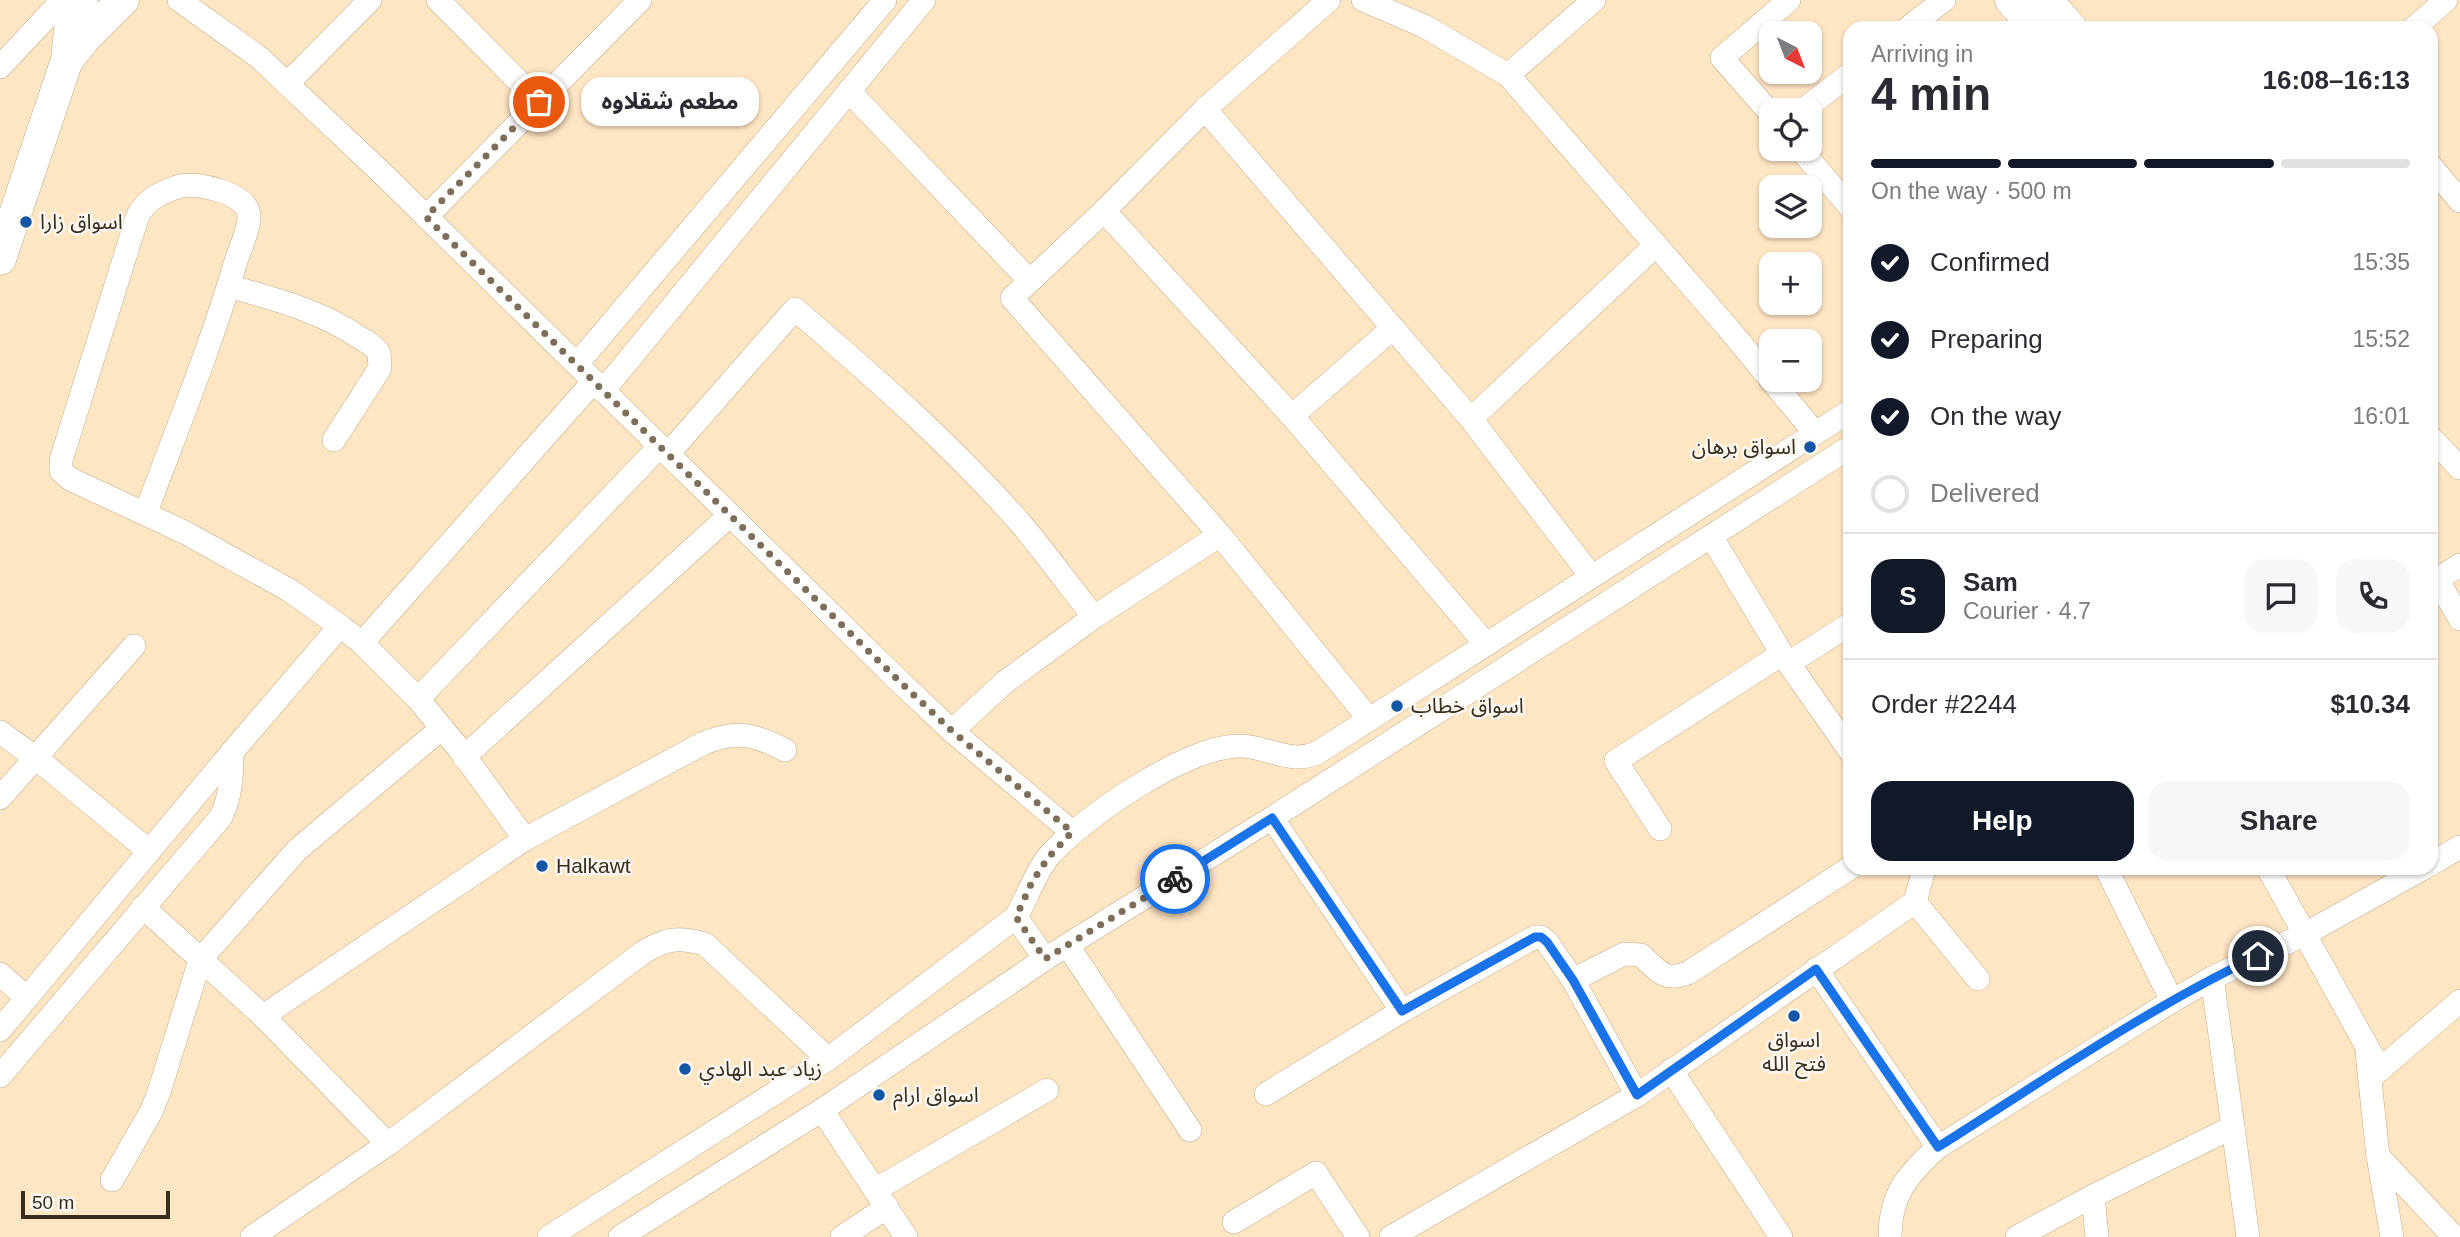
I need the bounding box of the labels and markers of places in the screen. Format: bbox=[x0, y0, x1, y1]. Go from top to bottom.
pin bbox=[509, 72, 569, 132]
callout: مطعم شقلاوه bbox=[581, 78, 760, 126]
place label: اسواق زارا bbox=[40, 210, 123, 234]
marker: اسواق زارا bbox=[18, 214, 34, 230]
place label: اسواق برهان bbox=[1692, 435, 1796, 459]
marker: اسواق برهان bbox=[1802, 439, 1818, 455]
place label: اسواق خطاب bbox=[1411, 694, 1524, 718]
marker: اسواق خطاب bbox=[1389, 698, 1405, 714]
place label: Halkawt bbox=[556, 854, 631, 877]
marker: Halkawt bbox=[534, 858, 550, 874]
pin bbox=[2228, 926, 2288, 986]
marker: اسواق فتح الله bbox=[1786, 1008, 1802, 1024]
place label: اسواق فتح الله bbox=[1762, 1028, 1826, 1079]
place label: زياد عبد الهادي bbox=[699, 1057, 822, 1085]
marker: زياد عبد الهادي bbox=[677, 1061, 693, 1077]
place label: اسواق ارام bbox=[893, 1083, 979, 1111]
marker: اسواق ارام bbox=[871, 1087, 887, 1103]

